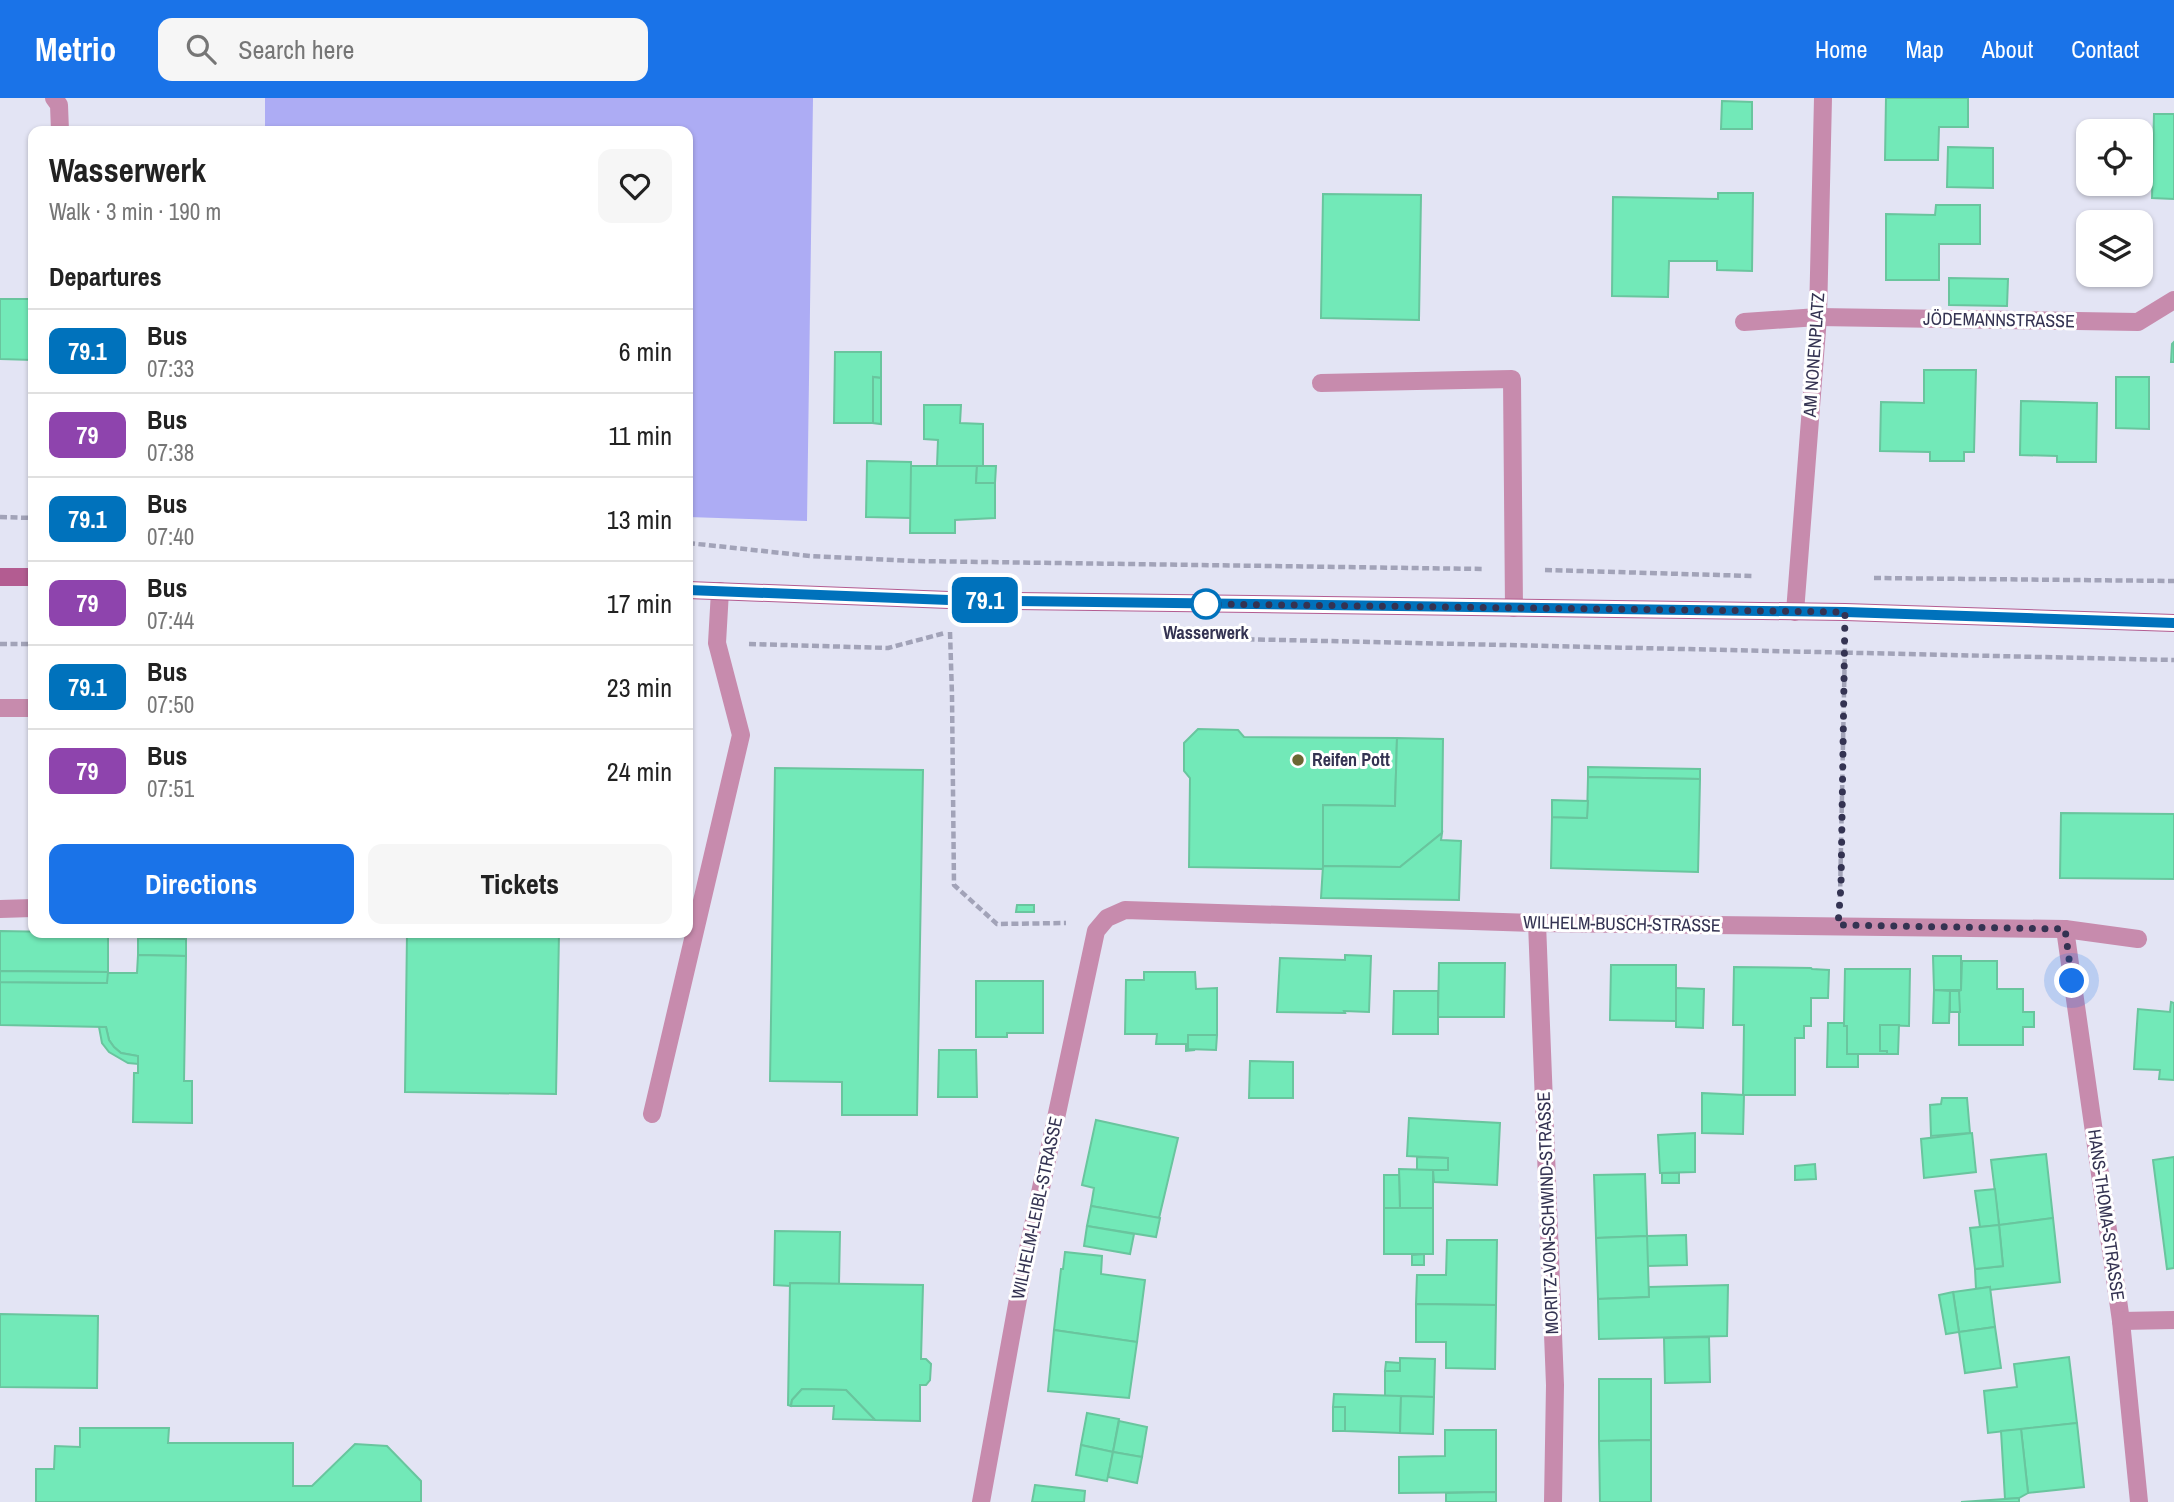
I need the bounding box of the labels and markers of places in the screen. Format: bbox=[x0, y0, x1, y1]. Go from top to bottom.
marker: Wasserwerk bbox=[1191, 589, 1221, 619]
place label: Wasserwerk bbox=[1163, 620, 1250, 645]
place label: Reifen Pott bbox=[1312, 747, 1390, 772]
marker: Reifen Pott bbox=[1290, 752, 1306, 768]

